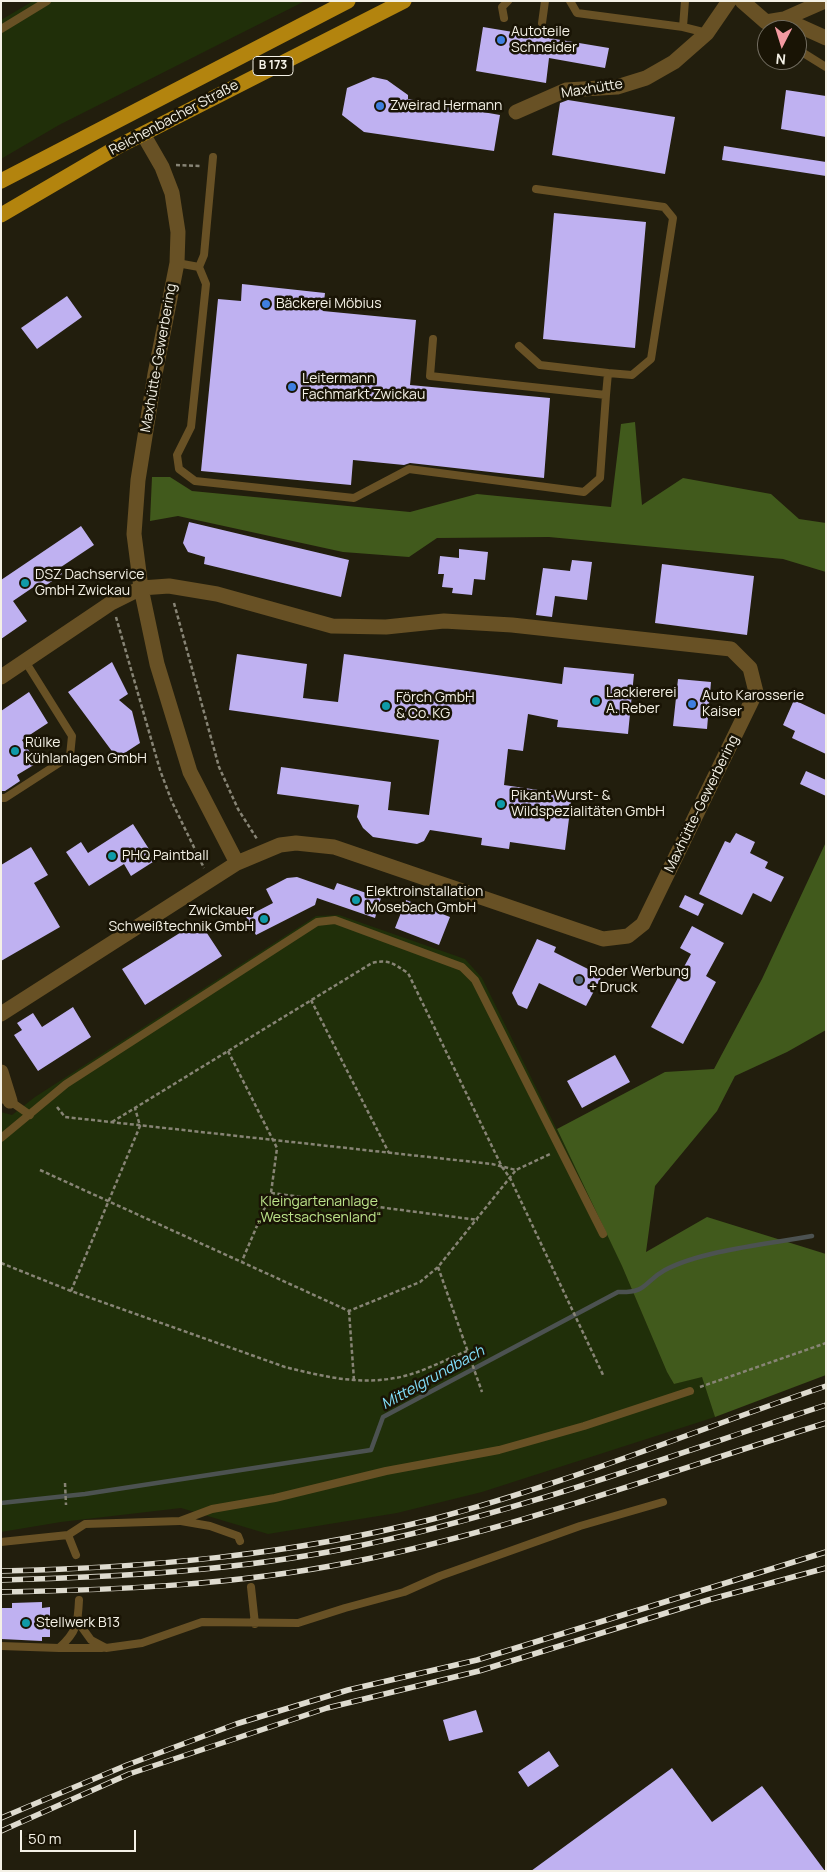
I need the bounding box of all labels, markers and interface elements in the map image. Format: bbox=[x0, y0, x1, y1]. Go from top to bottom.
north arrow bbox=[757, 20, 807, 70]
place label: Autoteile Schneider bbox=[511, 24, 577, 56]
marker: Autoteile Schneider bbox=[495, 34, 507, 46]
text: N bbox=[775, 50, 787, 69]
road number: B 173 bbox=[253, 56, 293, 76]
street label: Maxhütte bbox=[560, 76, 624, 102]
street label: Reichenbacher Straße bbox=[106, 77, 242, 159]
place label: Zweirad Hermann bbox=[390, 98, 502, 114]
marker: Zweirad Hermann bbox=[374, 100, 386, 112]
street label: Maxhütte-Gewerbering bbox=[138, 282, 180, 434]
place label: Bäckerei Möbius bbox=[276, 296, 382, 312]
marker: Bäckerei Möbius bbox=[260, 298, 272, 310]
place label: Leitermann Fachmarkt Zwickau bbox=[302, 371, 425, 404]
marker: Leitermann Fachmarkt Zwickau bbox=[286, 381, 298, 393]
place label: DSZ Dachservice GmbH Zwickau bbox=[35, 567, 144, 600]
marker: DSZ Dachservice GmbH Zwickau bbox=[19, 577, 31, 589]
place label: Lackiererei A. Reber bbox=[606, 685, 677, 718]
place label: Auto Karosserie Kaiser bbox=[702, 688, 804, 720]
place label: Förch GmbH & Co. KG bbox=[396, 690, 475, 722]
marker: Lackiererei A. Reber bbox=[590, 695, 602, 707]
marker: Auto Karosserie Kaiser bbox=[686, 698, 698, 710]
marker: Förch GmbH & Co. KG bbox=[380, 700, 392, 712]
street label: Maxhütte-Gewerbering bbox=[661, 733, 743, 875]
place label: Rülke Kühlanlagen GmbH bbox=[25, 735, 147, 768]
marker: Rülke Kühlanlagen GmbH bbox=[9, 745, 21, 757]
place label: Pikant Wurst- & Wildspezialitäten GmbH bbox=[511, 788, 665, 820]
marker: Pikant Wurst- & Wildspezialitäten GmbH bbox=[495, 798, 507, 810]
place label: PHQ Paintball bbox=[122, 848, 209, 864]
marker: PHQ Paintball bbox=[106, 850, 118, 862]
place label: Elektroinstallation Mosebach GmbH bbox=[366, 884, 483, 916]
marker: Elektroinstallation Mosebach GmbH bbox=[350, 894, 362, 906]
place label: Zwickauer Schweißtechnik GmbH bbox=[108, 903, 254, 936]
marker: Zwickauer Schweißtechnik GmbH bbox=[258, 913, 270, 925]
place label: Roder Werbung + Druck bbox=[589, 964, 689, 996]
marker: Roder Werbung + Druck bbox=[573, 974, 585, 986]
park label: Kleingartenanlage „Westsachsenland“ bbox=[256, 1194, 382, 1226]
water label: Mittelgrundbach bbox=[378, 1342, 488, 1414]
place label: Stellwerk B13 bbox=[36, 1615, 120, 1631]
marker: Stellwerk B13 bbox=[20, 1617, 32, 1629]
scale bar bbox=[22, 1820, 139, 1852]
text: 50 m bbox=[28, 1828, 62, 1849]

